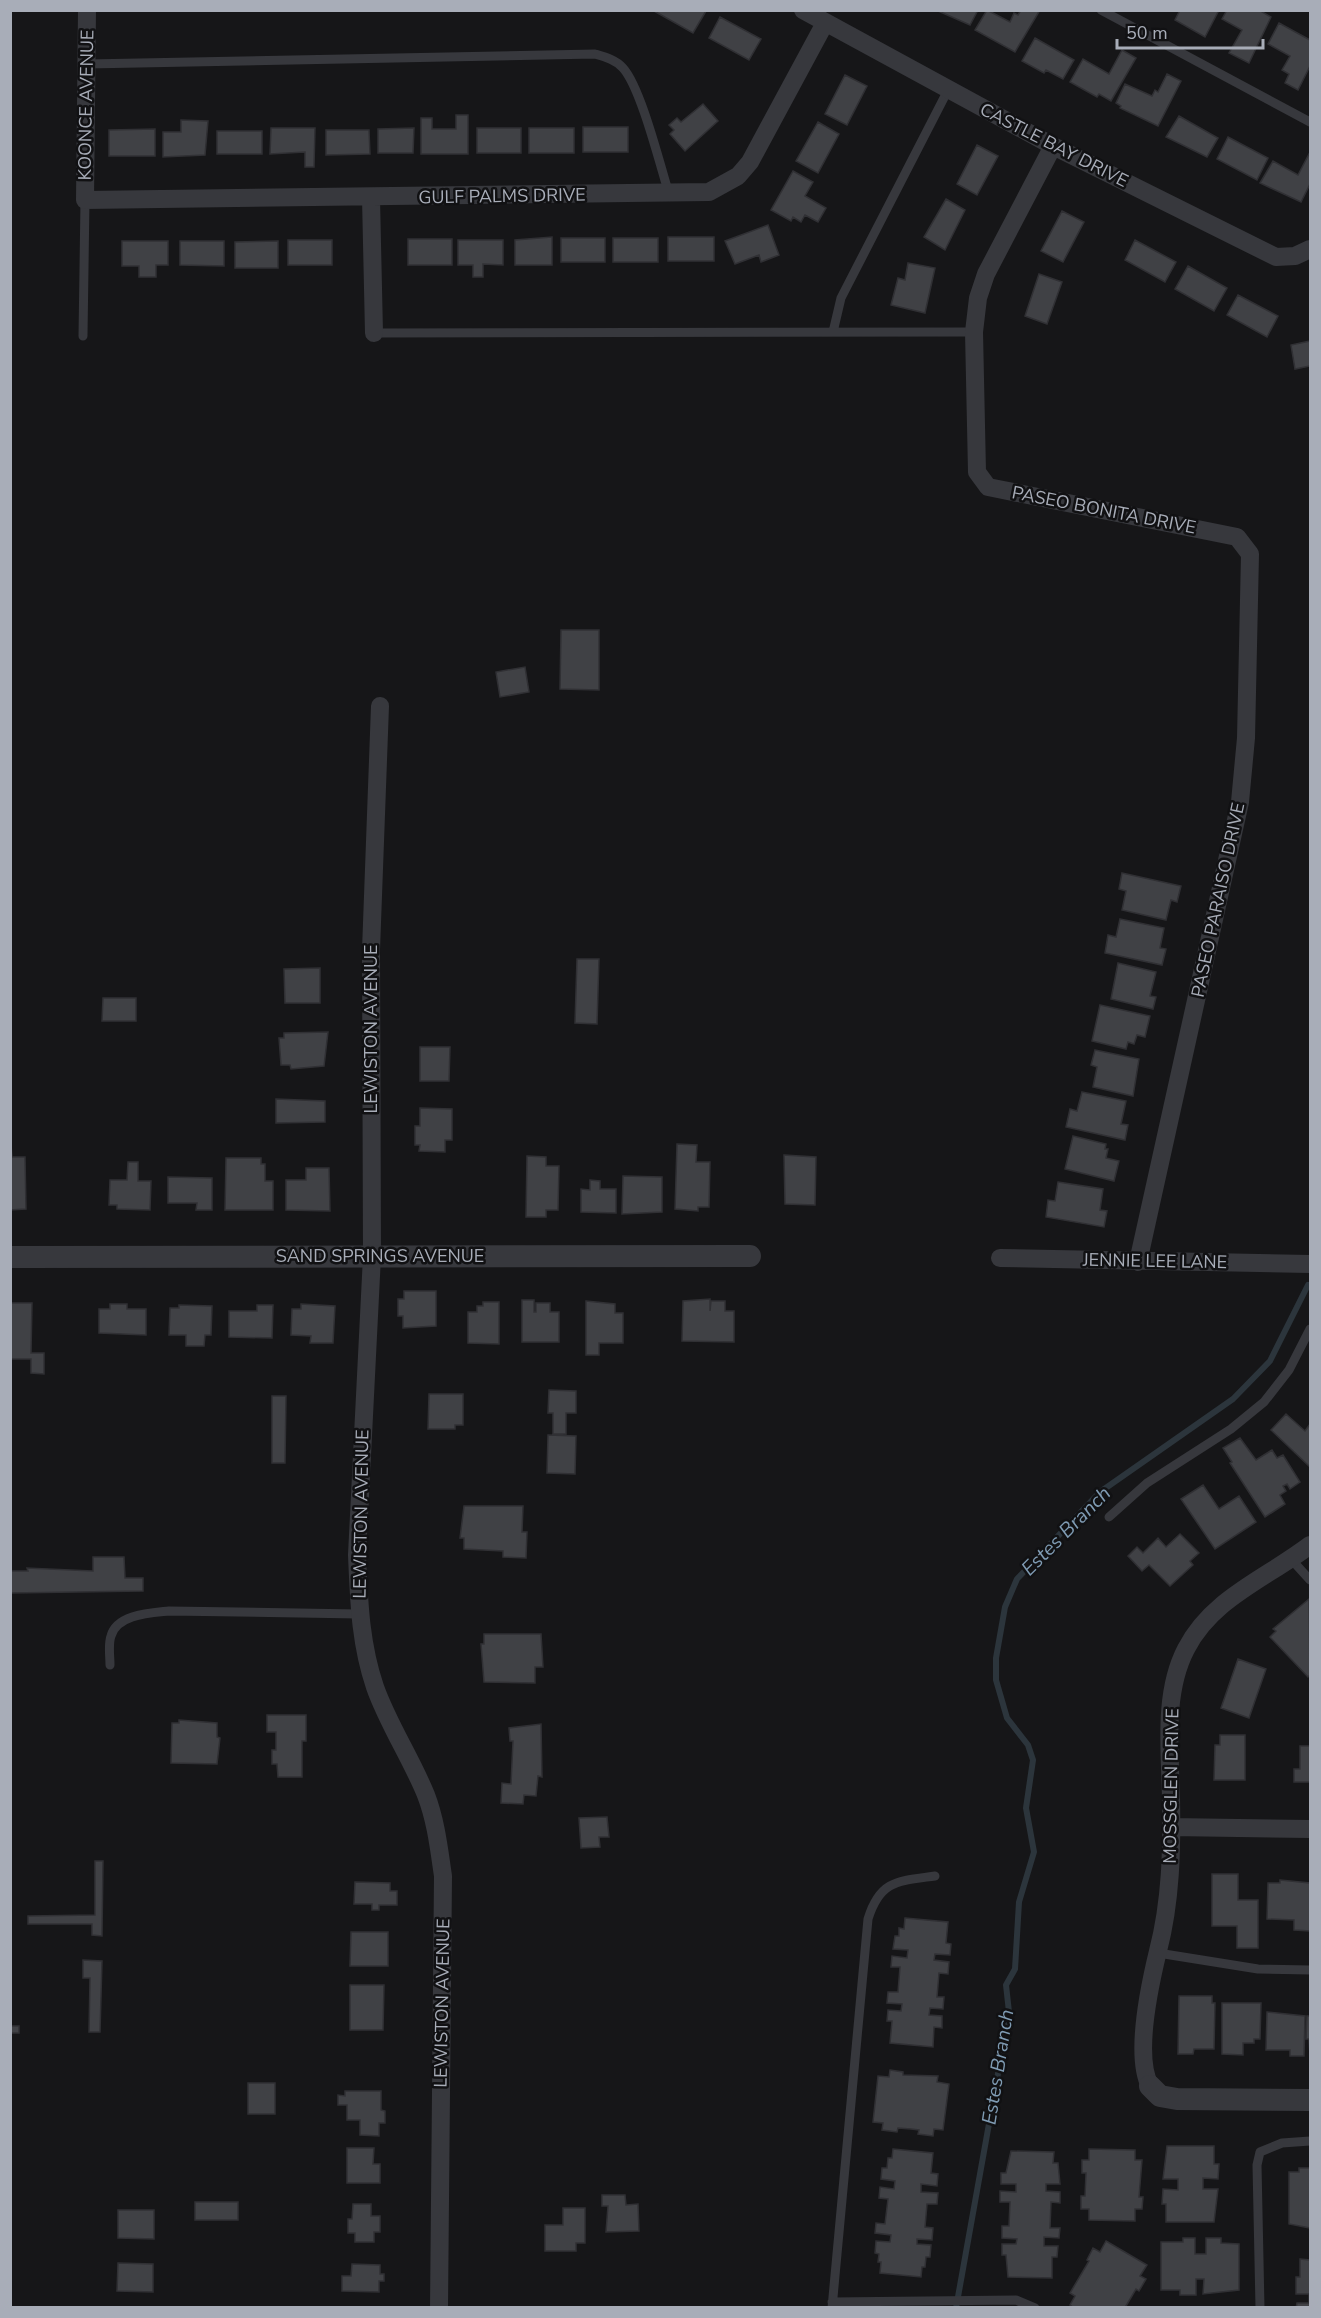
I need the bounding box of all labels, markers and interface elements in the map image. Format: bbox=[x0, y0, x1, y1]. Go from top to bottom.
scale bar bbox=[1117, 12, 1262, 50]
text: 50 m bbox=[1126, 21, 1168, 45]
street label: KOONCE AVENUE bbox=[73, 29, 99, 181]
street label: CASTLE BAY DRIVE bbox=[976, 97, 1132, 193]
street label: GULF PALMS DRIVE bbox=[418, 183, 586, 209]
street label: PASEO BONITA DRIVE bbox=[1010, 480, 1198, 540]
street label: PASEO PARAISO DRIVE bbox=[1186, 801, 1250, 999]
street label: LEWISTON AVENUE bbox=[359, 944, 383, 1114]
street label: SAND SPRINGS AVENUE bbox=[276, 1244, 484, 1268]
street label: JENNIE LEE LANE bbox=[1082, 1248, 1227, 1274]
street label: LEWISTON AVENUE bbox=[348, 1429, 374, 1599]
water label: Estes Branch bbox=[1015, 1480, 1117, 1582]
street label: MOSSGLEN DRIVE bbox=[1158, 1708, 1184, 1864]
street label: LEWISTON AVENUE bbox=[429, 1918, 455, 2088]
water label: Estes Branch bbox=[976, 2007, 1020, 2127]

